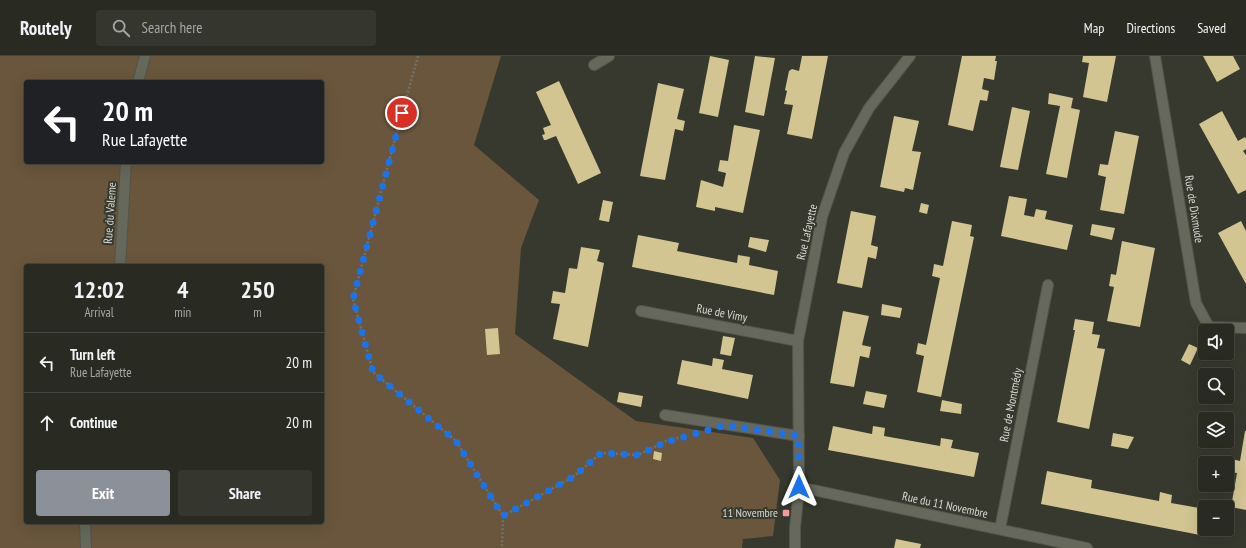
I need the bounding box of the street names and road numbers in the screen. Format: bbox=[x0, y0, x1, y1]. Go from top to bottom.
street label: Rue de Dixmude bbox=[1182, 174, 1207, 244]
street label: Rue du Valeme bbox=[100, 182, 119, 244]
street label: Rue Lafayette bbox=[793, 202, 820, 261]
street label: Rue de Vimy bbox=[695, 300, 749, 325]
street label: Rue de Montmédy bbox=[996, 366, 1025, 443]
street label: Rue du 11 Novembre bbox=[901, 488, 989, 521]

